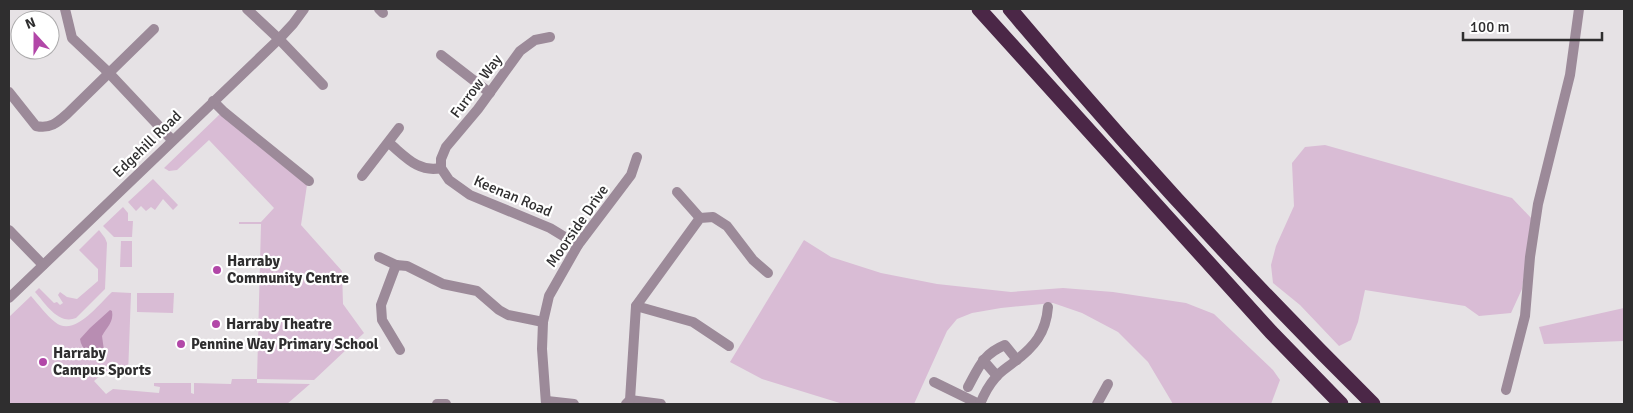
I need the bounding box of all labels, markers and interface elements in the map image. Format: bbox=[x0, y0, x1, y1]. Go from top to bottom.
north arrow bbox=[10, 10, 60, 60]
scale bar bbox=[1463, 10, 1602, 42]
text: N bbox=[23, 14, 38, 33]
text: 100 m bbox=[1470, 18, 1510, 36]
street label: Furrow Way bbox=[446, 51, 506, 121]
street label: Edgehill Road bbox=[109, 107, 185, 181]
street label: Keenan Road bbox=[471, 171, 555, 221]
street label: Moorside Drive bbox=[542, 181, 612, 271]
place label: Harraby Community Centre bbox=[227, 252, 349, 287]
marker: Harraby Community Centre bbox=[211, 264, 223, 276]
place label: Harraby Theatre bbox=[226, 315, 332, 333]
marker: Harraby Theatre bbox=[210, 318, 222, 330]
place label: Pennine Way Primary School bbox=[191, 335, 379, 353]
marker: Pennine Way Primary School bbox=[175, 338, 187, 350]
place label: Harraby Campus Sports bbox=[53, 344, 152, 379]
marker: Harraby Campus Sports bbox=[37, 356, 49, 368]

